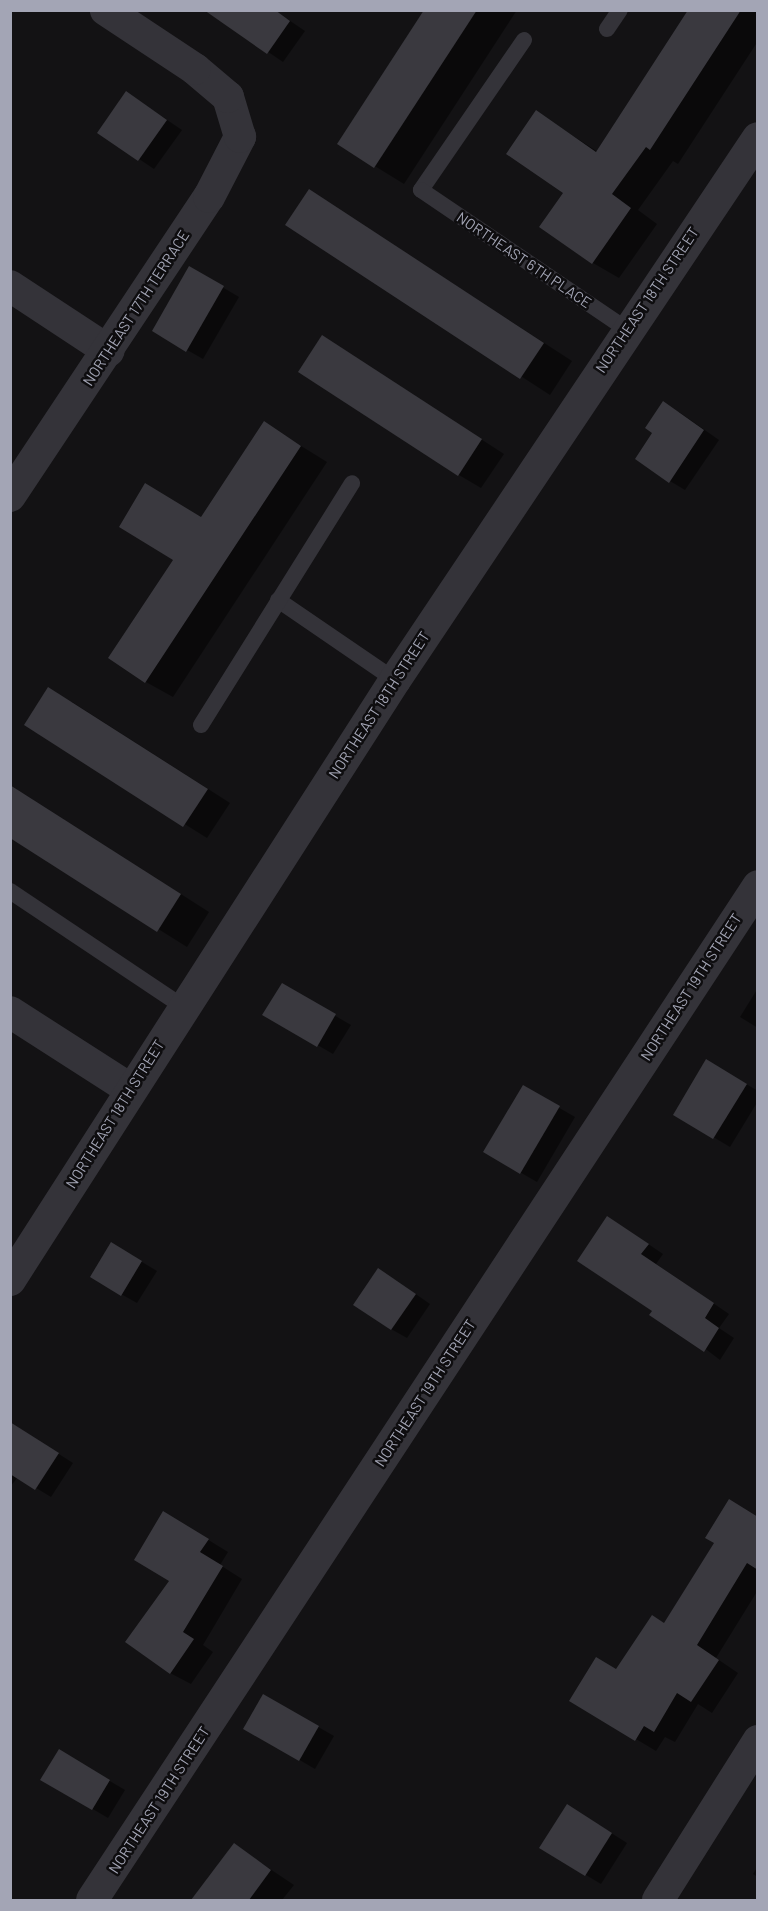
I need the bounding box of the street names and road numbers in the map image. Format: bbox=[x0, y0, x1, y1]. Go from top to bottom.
street label: NORTHEAST 6TH PLACE bbox=[453, 208, 595, 312]
street label: NORTHEAST 18TH STREET bbox=[591, 224, 703, 376]
street label: NORTHEAST 17TH TERRACE bbox=[79, 227, 193, 389]
street label: NORTHEAST 18TH STREET bbox=[325, 628, 433, 782]
street label: NORTHEAST 19TH STREET bbox=[637, 910, 745, 1064]
street label: NORTHEAST 18TH STREET bbox=[62, 1036, 168, 1192]
street label: NORTHEAST 19TH STREET bbox=[371, 1316, 479, 1470]
street label: NORTHEAST 19TH STREET bbox=[105, 1723, 213, 1877]

